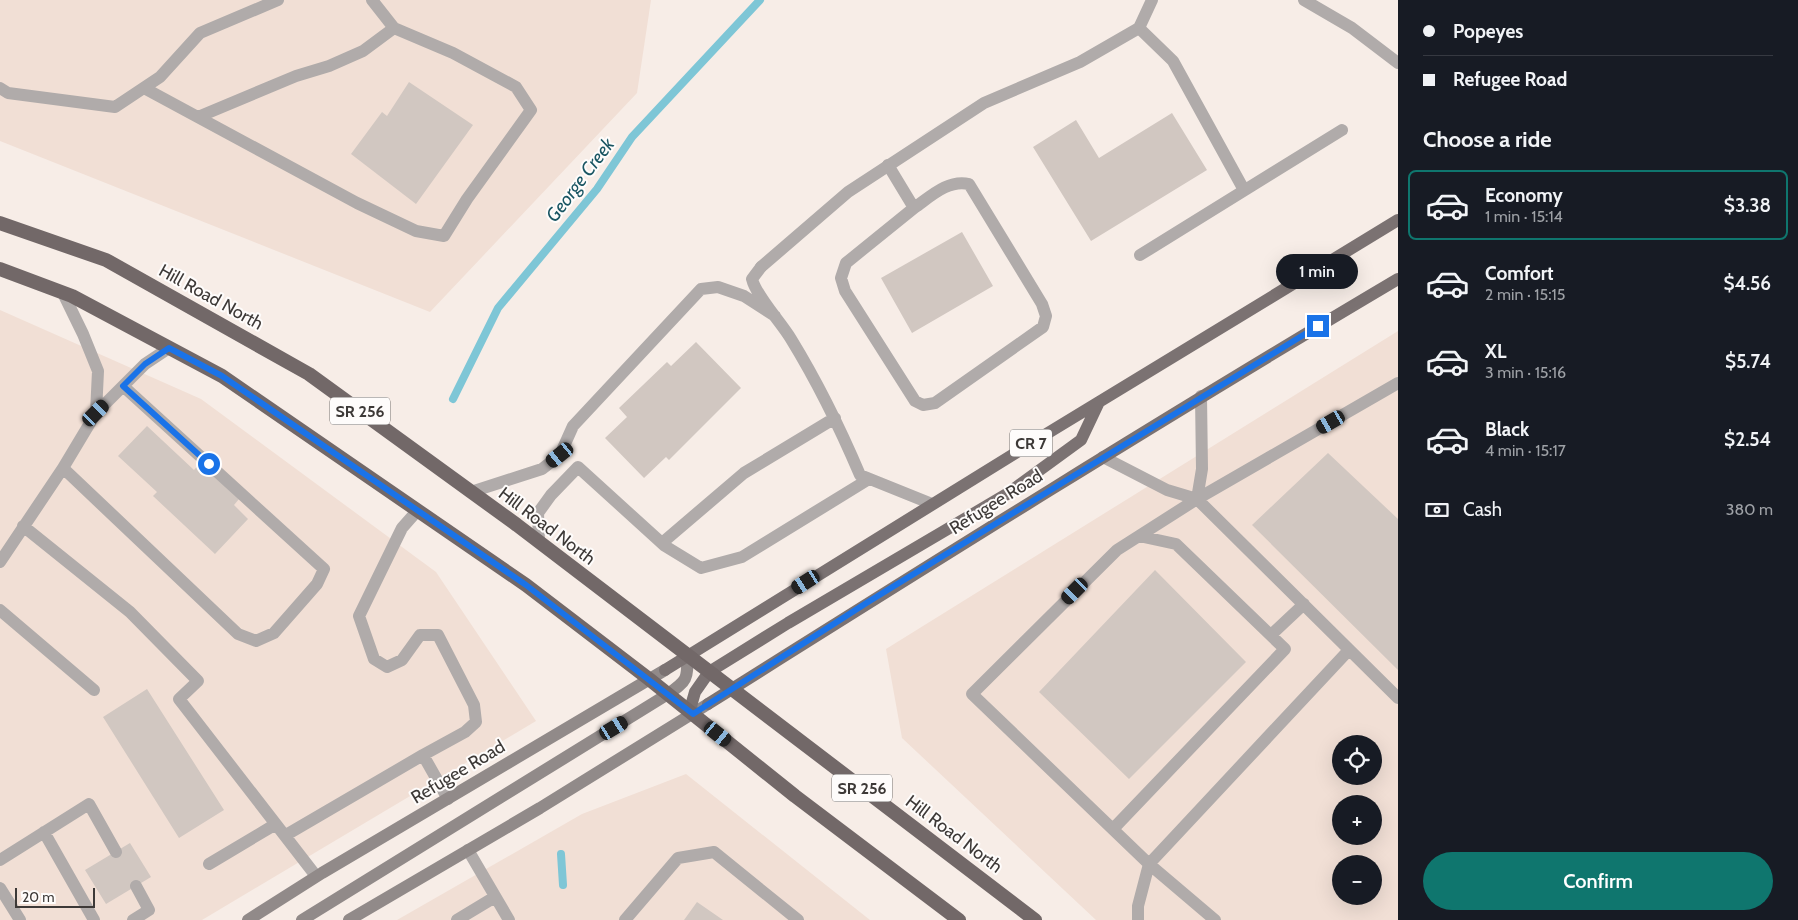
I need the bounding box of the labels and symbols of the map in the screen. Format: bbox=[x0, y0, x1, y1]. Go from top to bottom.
water label: George Creek bbox=[541, 133, 620, 227]
callout: 1 min bbox=[1277, 254, 1359, 288]
street label: Hill Road North bbox=[155, 259, 267, 335]
route end bbox=[1307, 315, 1329, 337]
car bbox=[80, 397, 111, 429]
road number: SR 256 bbox=[330, 398, 390, 424]
car bbox=[1314, 408, 1347, 436]
road number: CR 7 bbox=[1010, 429, 1052, 456]
car bbox=[543, 440, 576, 470]
route start bbox=[198, 453, 220, 475]
street label: Refugee Road bbox=[945, 465, 1047, 539]
street label: Hill Road North bbox=[494, 482, 600, 570]
car bbox=[789, 568, 822, 596]
car bbox=[1059, 575, 1090, 607]
car bbox=[597, 714, 630, 742]
car bbox=[701, 719, 734, 749]
street label: Refugee Road bbox=[407, 735, 509, 809]
road number: SR 256 bbox=[832, 774, 892, 801]
street label: Hill Road North bbox=[901, 790, 1007, 878]
scale bar bbox=[15, 885, 95, 908]

